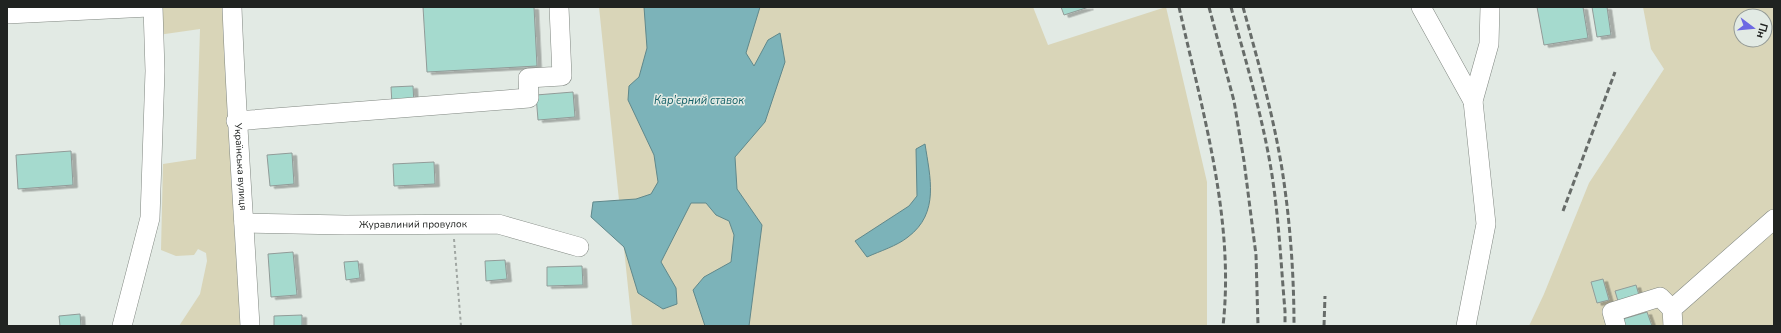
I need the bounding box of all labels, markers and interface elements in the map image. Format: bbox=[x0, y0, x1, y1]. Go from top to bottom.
north arrow bbox=[1733, 8, 1773, 48]
text: Пн bbox=[1753, 21, 1771, 40]
water label: Кар'єрний ставок bbox=[654, 93, 744, 108]
street label: Українська вулиця bbox=[231, 122, 250, 211]
street label: Журавлиний провулок bbox=[359, 217, 468, 232]

